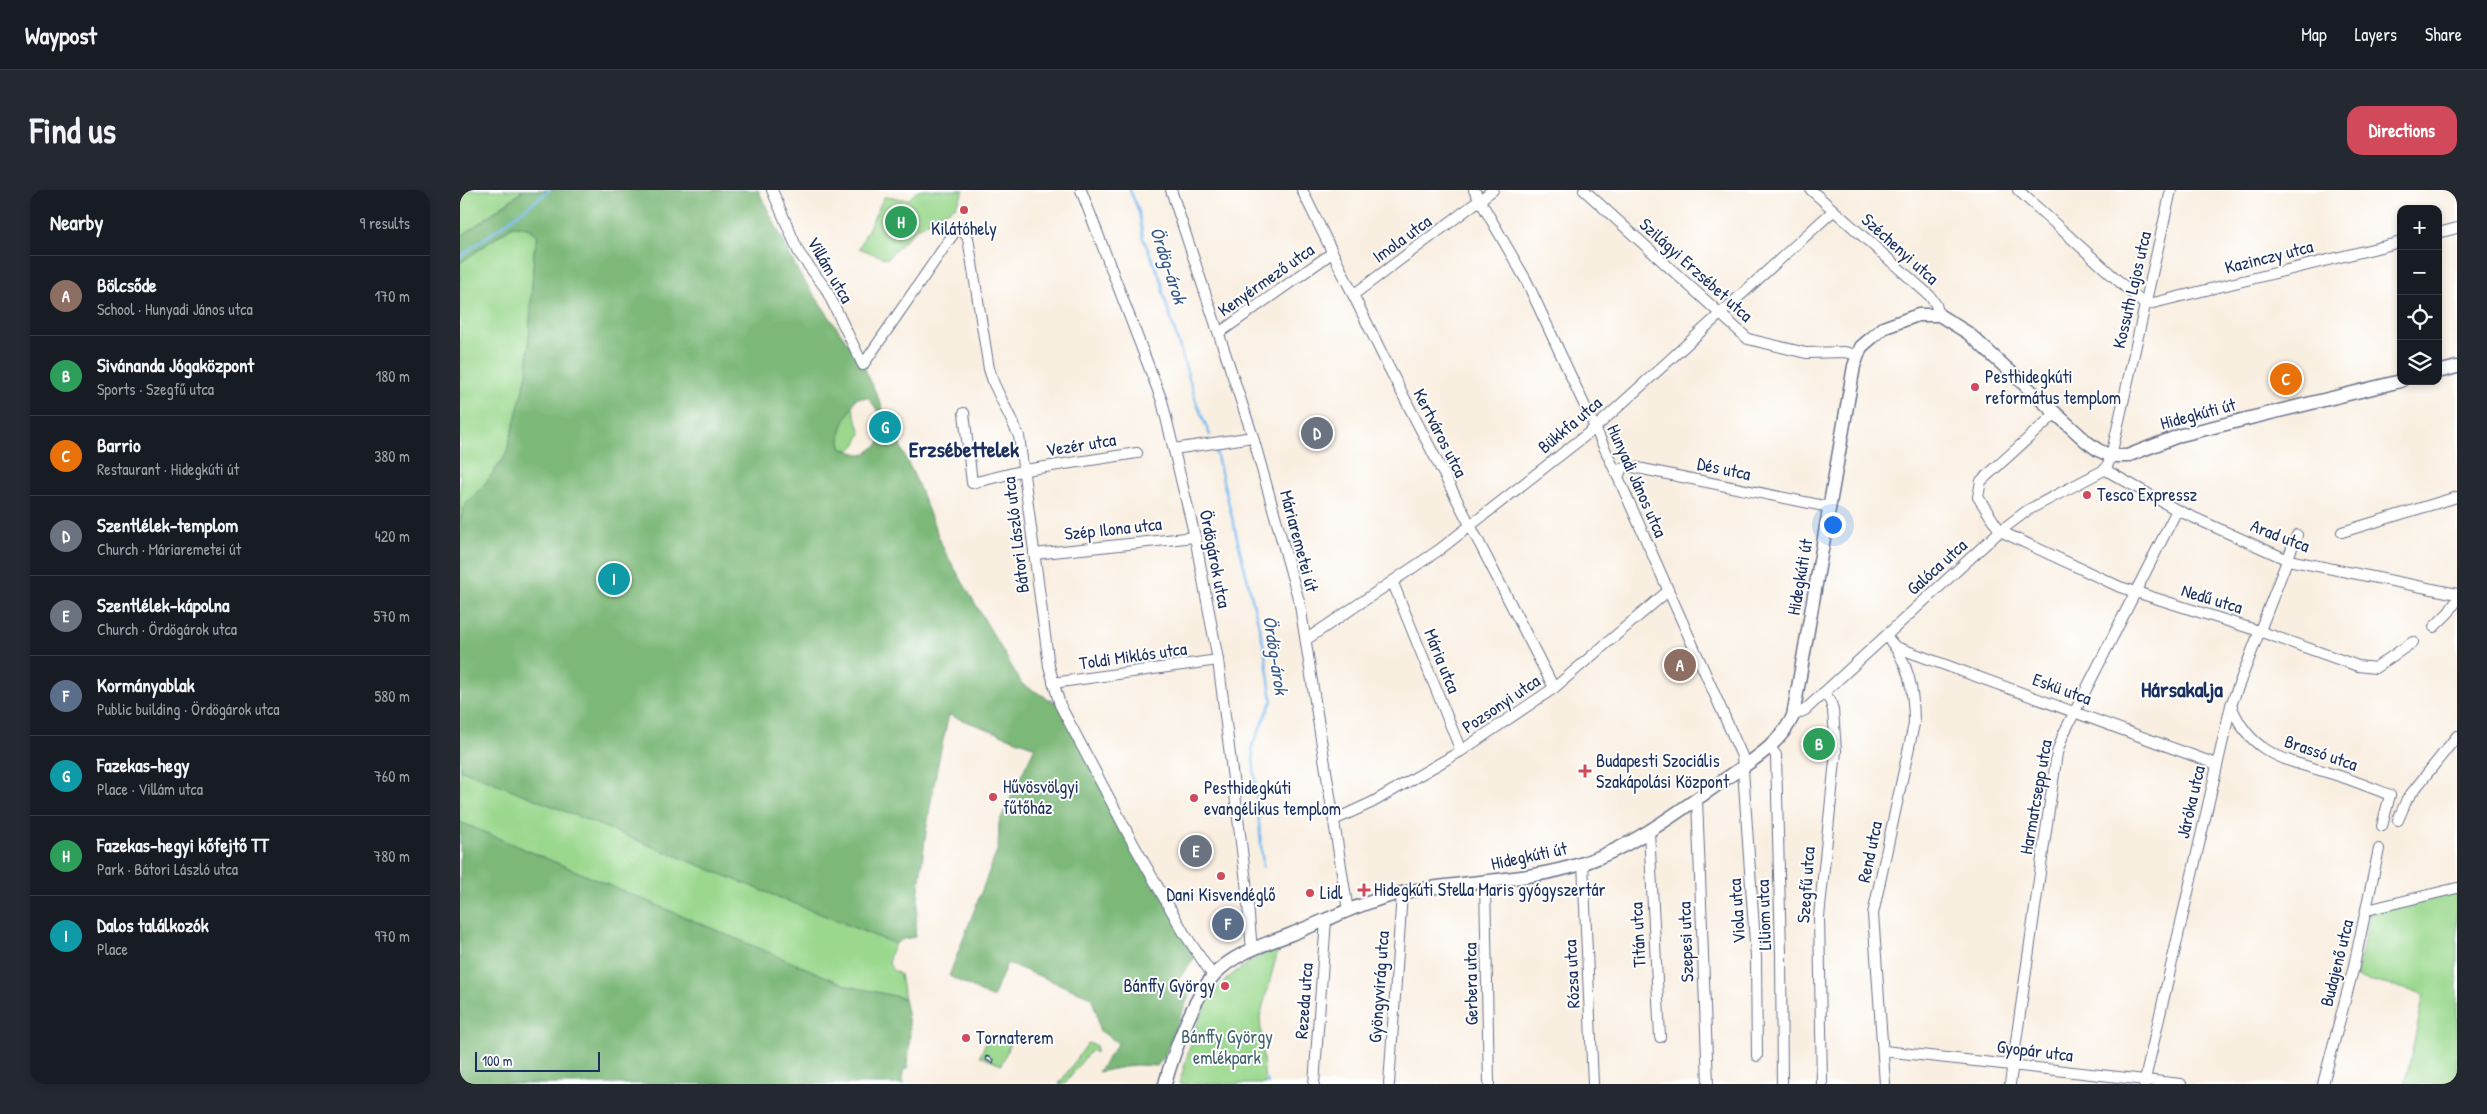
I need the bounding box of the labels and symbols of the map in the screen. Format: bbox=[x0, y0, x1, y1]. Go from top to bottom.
pin: H bbox=[885, 203, 917, 241]
marker: Kilátóhely bbox=[958, 204, 970, 216]
street label: Széchenyi utca bbox=[1856, 207, 1944, 290]
street label: Imola utca bbox=[1367, 209, 1436, 268]
street label: Szilágyi Erzsébet utca bbox=[1634, 212, 1758, 327]
place label: Kilátóhely bbox=[931, 216, 997, 241]
water label: Ördög-árok bbox=[1144, 223, 1194, 309]
street label: Kossuth Lajos utca bbox=[2106, 229, 2157, 351]
street label: Villám utca bbox=[801, 232, 859, 308]
street label: Kazinczy utca bbox=[2222, 233, 2316, 280]
street label: Kenyérmező utca bbox=[1213, 237, 1319, 322]
pin: C bbox=[2270, 360, 2302, 398]
place label: Pesthidegkúti református templom bbox=[1985, 364, 2121, 410]
marker: Pesthidegkúti református templom bbox=[1969, 381, 1981, 393]
street label: Kertváros utca bbox=[1407, 384, 1474, 482]
street label: Bükkfa utca bbox=[1532, 390, 1607, 459]
street label: Hidegkúti út bbox=[2157, 391, 2239, 436]
pin: G bbox=[869, 408, 901, 446]
pin: D bbox=[1301, 414, 1333, 452]
street label: Hunyadi János utca bbox=[1601, 420, 1674, 541]
street label: Vezér utca bbox=[1044, 427, 1118, 462]
district label: Erzsébettelek bbox=[909, 434, 1020, 464]
street label: Dés utca bbox=[1695, 451, 1753, 486]
street label: Bátori László utca bbox=[996, 476, 1035, 595]
place label: Tesco Expressz bbox=[2097, 482, 2198, 507]
street label: Máriaremetei út bbox=[1274, 487, 1325, 595]
marker: Tesco Expressz bbox=[2081, 489, 2093, 501]
street label: Ördögárok utca bbox=[1194, 508, 1237, 610]
street label: Szép Ilona utca bbox=[1063, 511, 1163, 546]
your location bbox=[1820, 512, 1846, 538]
street label: Arad utca bbox=[2247, 513, 2313, 558]
street label: Galóca utca bbox=[1901, 533, 1972, 600]
street label: Hidegkúti út bbox=[1781, 536, 1819, 617]
pin: I bbox=[598, 560, 630, 598]
street label: Nedű utca bbox=[2179, 577, 2246, 620]
water label: Ördög-árok bbox=[1257, 614, 1295, 698]
street label: Mária utca bbox=[1418, 625, 1467, 697]
street label: Toldi Miklós utca bbox=[1078, 636, 1188, 675]
pin: A bbox=[1664, 646, 1696, 684]
street label: Eskü utca bbox=[2029, 666, 2095, 711]
street label: Pozsonyi utca bbox=[1457, 668, 1545, 739]
district label: Hársakalja bbox=[2141, 674, 2223, 704]
pin: B bbox=[1803, 725, 1835, 763]
street label: Brassó utca bbox=[2281, 728, 2361, 777]
street label: Harmatcsepp utca bbox=[2013, 738, 2058, 856]
place label: Budapesti Szociális Szakápolási Központ bbox=[1596, 748, 1730, 794]
street label: Járóka utca bbox=[2170, 763, 2211, 841]
marker: Budapesti Szociális Szakápolási Központ bbox=[1578, 764, 1592, 778]
place label: Hűvösvölgyi fűtőház bbox=[1003, 774, 1079, 820]
place label: Pesthidegkúti evangélikus templom bbox=[1204, 775, 1341, 821]
marker: Hűvösvölgyi fűtőház bbox=[987, 791, 999, 803]
marker: Pesthidegkúti evangélikus templom bbox=[1188, 792, 1200, 804]
street label: Rend utca bbox=[1851, 819, 1888, 885]
pin: E bbox=[1180, 832, 1212, 870]
street label: Hidegkúti út bbox=[1489, 835, 1570, 876]
street label: Szegfű utca bbox=[1790, 846, 1821, 924]
marker: Dani Kisvendéglő bbox=[1215, 870, 1227, 882]
place label: Hidegkúti Stella Maris gyógyszertár bbox=[1374, 877, 1606, 902]
street label: Viola utca bbox=[1722, 878, 1751, 944]
street label: Liliom utca bbox=[1750, 879, 1777, 951]
place label: Lidl bbox=[1320, 880, 1343, 905]
place label: Dani Kisvendéglő bbox=[1166, 882, 1276, 907]
marker: Hidegkúti Stella Maris gyógyszertár bbox=[1358, 884, 1370, 896]
marker: Lidl bbox=[1304, 887, 1316, 899]
street label: Szepesi utca bbox=[1672, 901, 1699, 983]
street label: Titán utca bbox=[1623, 902, 1652, 968]
pin: F bbox=[1212, 905, 1244, 943]
street label: Budajenő utca bbox=[2314, 917, 2359, 1009]
street label: Gyöngyvirág utca bbox=[1362, 930, 1395, 1044]
street label: Rózsa utca bbox=[1557, 939, 1586, 1009]
street label: Gerbera utca bbox=[1457, 942, 1484, 1026]
street label: Rezeda utca bbox=[1288, 962, 1319, 1040]
place label: Bánffy György bbox=[1123, 973, 1215, 998]
marker: Bánffy György bbox=[1219, 980, 1231, 992]
park label: Bánffy György emlékpark bbox=[1181, 1024, 1273, 1070]
place label: Tornaterem bbox=[976, 1025, 1054, 1050]
marker: Tornaterem bbox=[960, 1032, 972, 1044]
street label: Gyopár utca bbox=[1995, 1033, 2075, 1068]
scale bar bbox=[475, 1049, 600, 1072]

